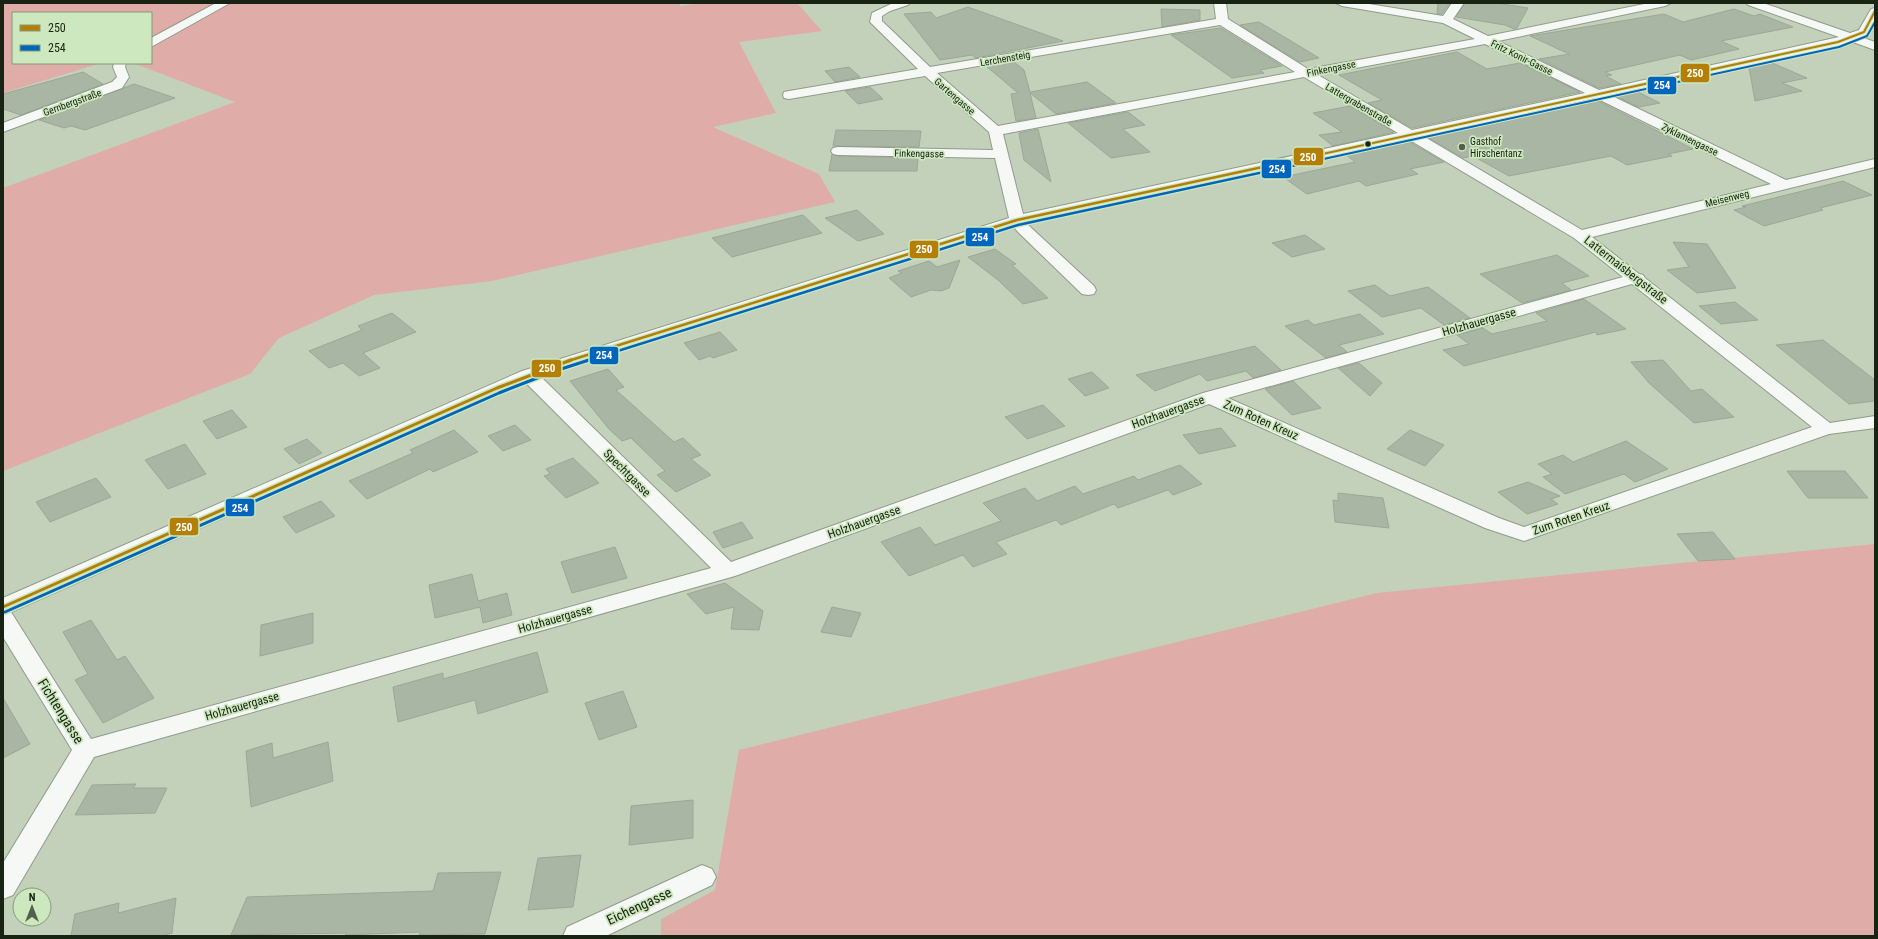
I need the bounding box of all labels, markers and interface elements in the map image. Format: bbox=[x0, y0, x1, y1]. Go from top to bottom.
legend bbox=[12, 12, 152, 64]
text: 250 bbox=[48, 21, 66, 35]
street label: Fritz Konir-Gasse bbox=[1489, 38, 1555, 77]
text: 254 bbox=[48, 41, 66, 55]
street label: Lerchensteig bbox=[979, 49, 1031, 68]
street label: Finkengasse bbox=[1306, 58, 1357, 79]
line badge: 250 bbox=[1680, 63, 1710, 83]
text: 250 bbox=[1687, 67, 1704, 80]
street label: Gartengasse bbox=[932, 76, 977, 117]
line badge: 254 bbox=[1647, 76, 1677, 95]
text: 254 bbox=[1654, 79, 1671, 92]
street label: Lattergrabenstraße bbox=[1323, 81, 1394, 128]
street label: Gernbergstraße bbox=[42, 87, 103, 118]
street label: Zyklamengasse bbox=[1660, 121, 1720, 158]
place label: Gasthof Hirschentanz bbox=[1470, 136, 1522, 159]
unlabelled marker bbox=[1363, 139, 1373, 149]
marker: Gasthof Hirschentanz bbox=[1457, 142, 1467, 152]
line badge: 250 bbox=[1293, 147, 1324, 166]
street label: Finkengasse bbox=[894, 148, 944, 159]
text: 250 bbox=[1300, 151, 1317, 164]
line badge: 254 bbox=[1261, 159, 1292, 179]
text: 254 bbox=[1269, 163, 1286, 176]
street label: Meisenweg bbox=[1704, 188, 1750, 209]
line badge: 254 bbox=[965, 227, 995, 247]
text: 254 bbox=[972, 231, 989, 244]
street label: Lattermaisbergstraße bbox=[1582, 233, 1671, 307]
line badge: 250 bbox=[909, 240, 939, 259]
text: 250 bbox=[916, 243, 933, 256]
street label: Holzhauergasse bbox=[1440, 305, 1518, 339]
line badge: 254 bbox=[589, 346, 619, 365]
text: 254 bbox=[596, 349, 613, 362]
line badge: 250 bbox=[531, 359, 562, 378]
text: 250 bbox=[539, 362, 556, 375]
street label: Holzhauergasse bbox=[1130, 392, 1207, 432]
street label: Zum Roten Kreuz bbox=[1221, 397, 1301, 443]
street label: Spechtgasse bbox=[601, 447, 654, 500]
line badge: 254 bbox=[225, 498, 255, 517]
street label: Zum Roten Kreuz bbox=[1531, 498, 1611, 538]
text: 254 bbox=[232, 502, 249, 515]
street label: Holzhauergasse bbox=[826, 502, 903, 542]
line badge: 250 bbox=[169, 517, 199, 536]
text: 250 bbox=[176, 521, 193, 534]
street label: Holzhauergasse bbox=[516, 602, 594, 636]
street label: Fichtengasse bbox=[35, 676, 88, 747]
street label: Holzhauergasse bbox=[203, 689, 281, 723]
street label: Eichengasse bbox=[604, 884, 674, 928]
north arrow bbox=[12, 887, 52, 927]
text: N bbox=[29, 891, 36, 904]

